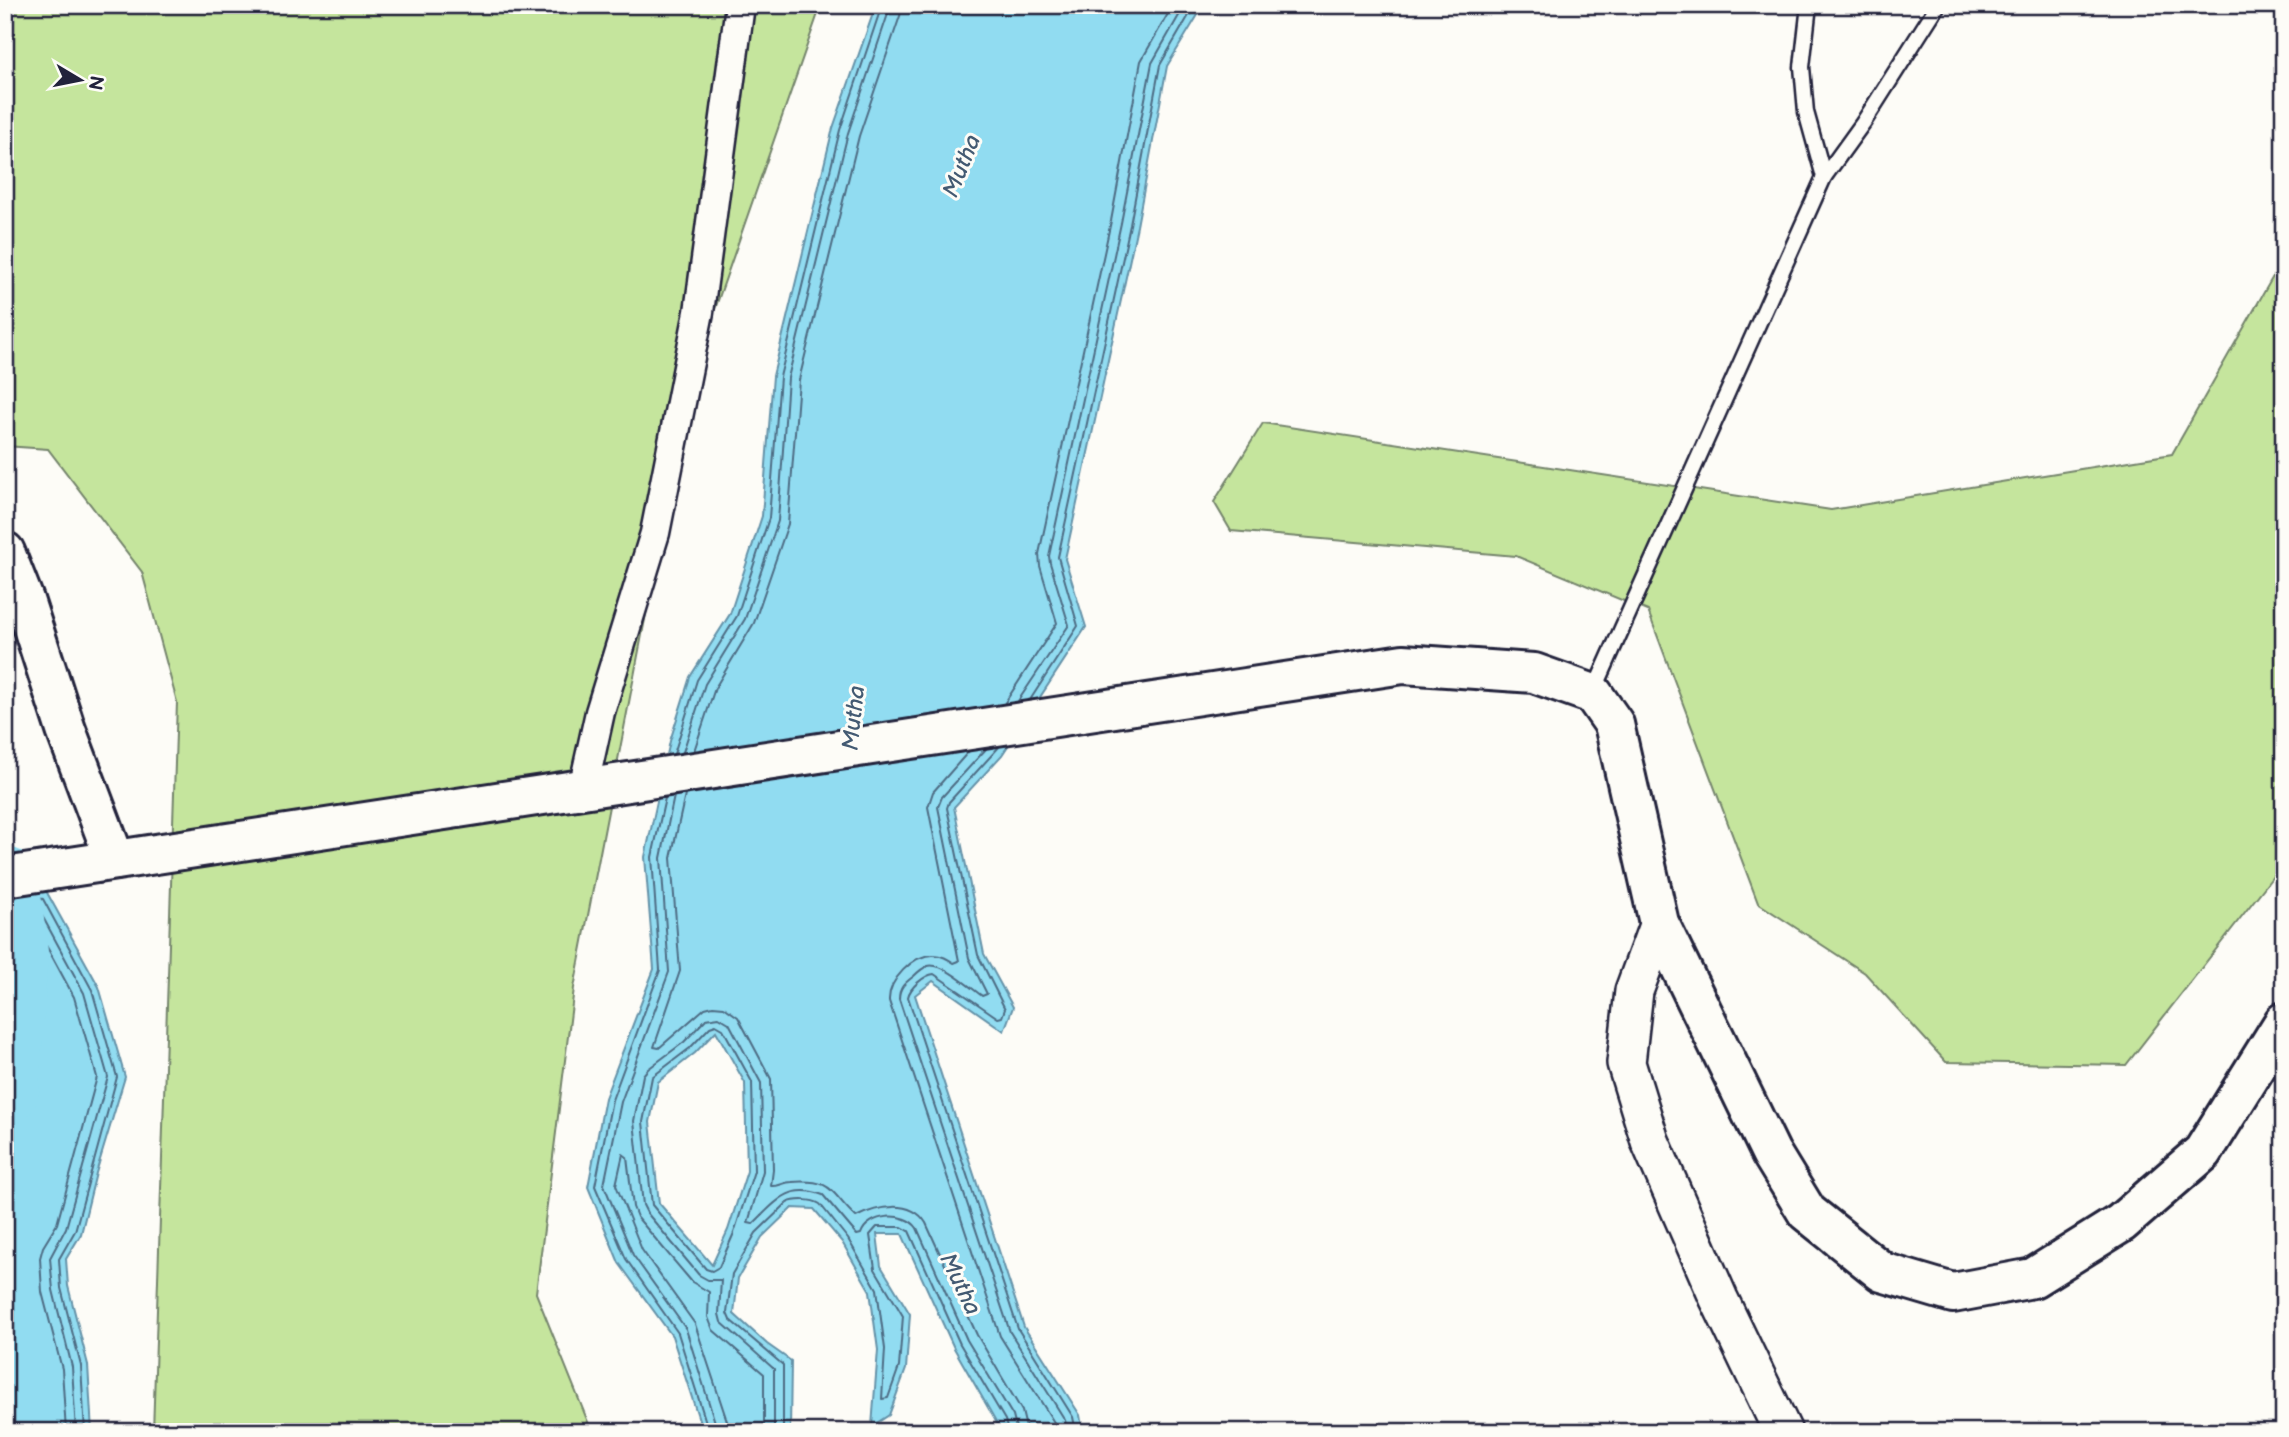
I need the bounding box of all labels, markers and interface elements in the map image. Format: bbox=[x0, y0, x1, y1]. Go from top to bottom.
north arrow bbox=[46, 46, 116, 116]
text: N bbox=[83, 74, 108, 92]
water label: Mutha bbox=[937, 130, 987, 202]
water label: Mutha bbox=[837, 684, 871, 752]
water label: Mutha bbox=[933, 1249, 987, 1319]

